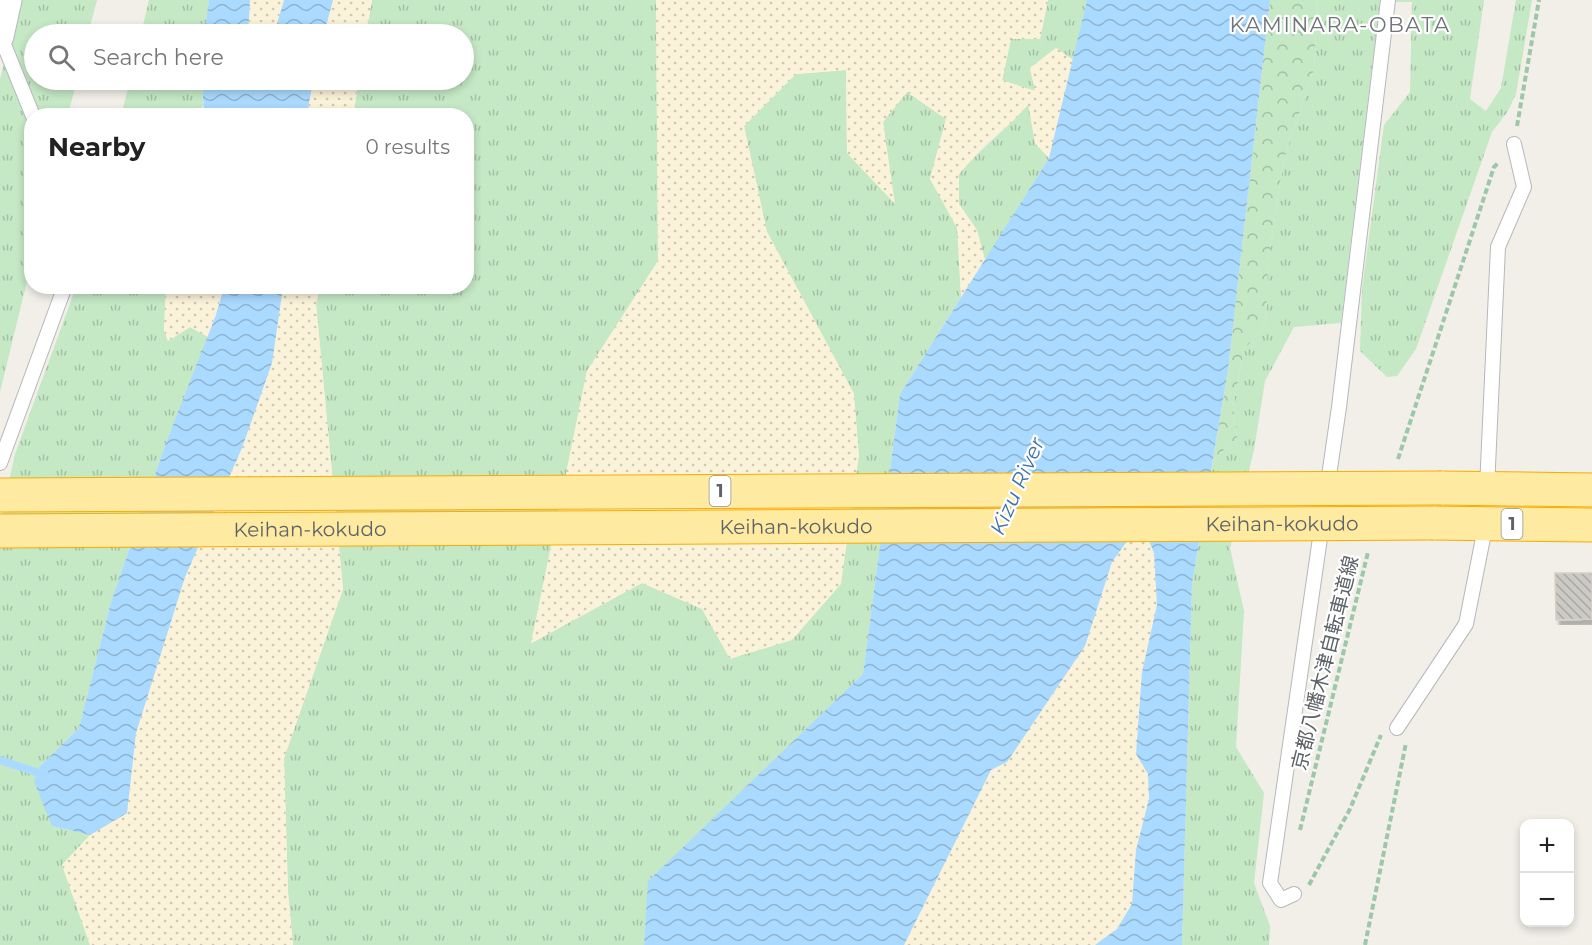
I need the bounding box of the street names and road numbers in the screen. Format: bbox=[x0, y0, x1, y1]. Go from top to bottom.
road number: 1 bbox=[710, 476, 730, 506]
road number: 1 bbox=[1502, 509, 1522, 539]
street label: Keihan-kokudo bbox=[1205, 511, 1359, 536]
street label: Keihan-kokudo bbox=[719, 514, 873, 539]
street label: Keihan-kokudo bbox=[233, 517, 387, 542]
street label: 京都八幡木津自転車道線 bbox=[1287, 553, 1363, 773]

